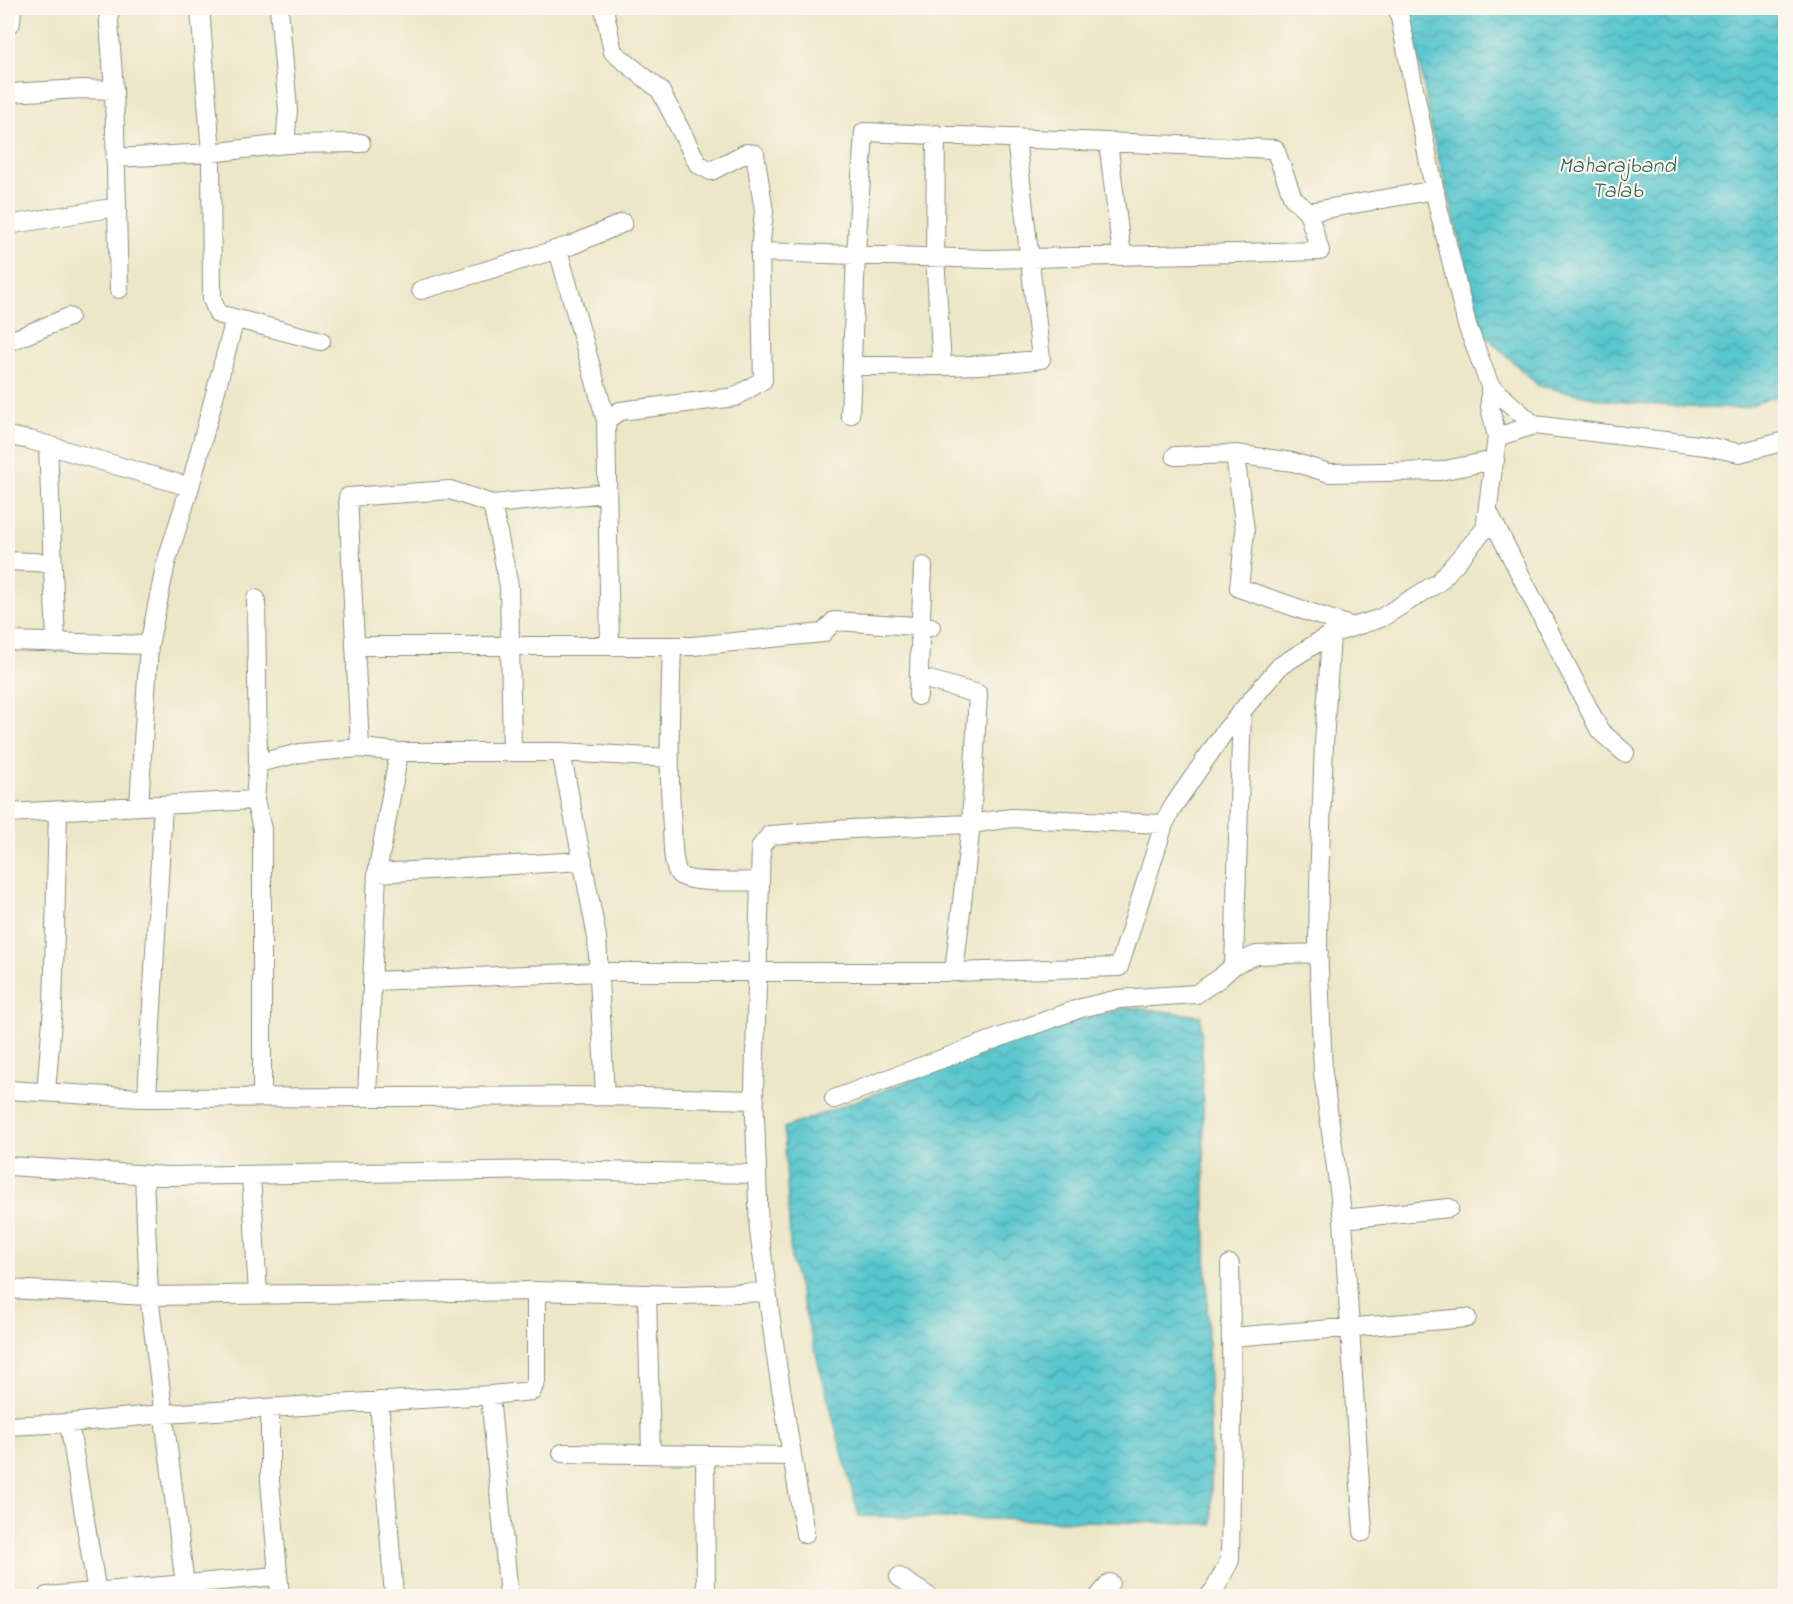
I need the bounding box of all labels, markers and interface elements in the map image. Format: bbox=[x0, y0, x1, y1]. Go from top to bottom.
water label: Maharajband Talab bbox=[1558, 151, 1677, 208]

